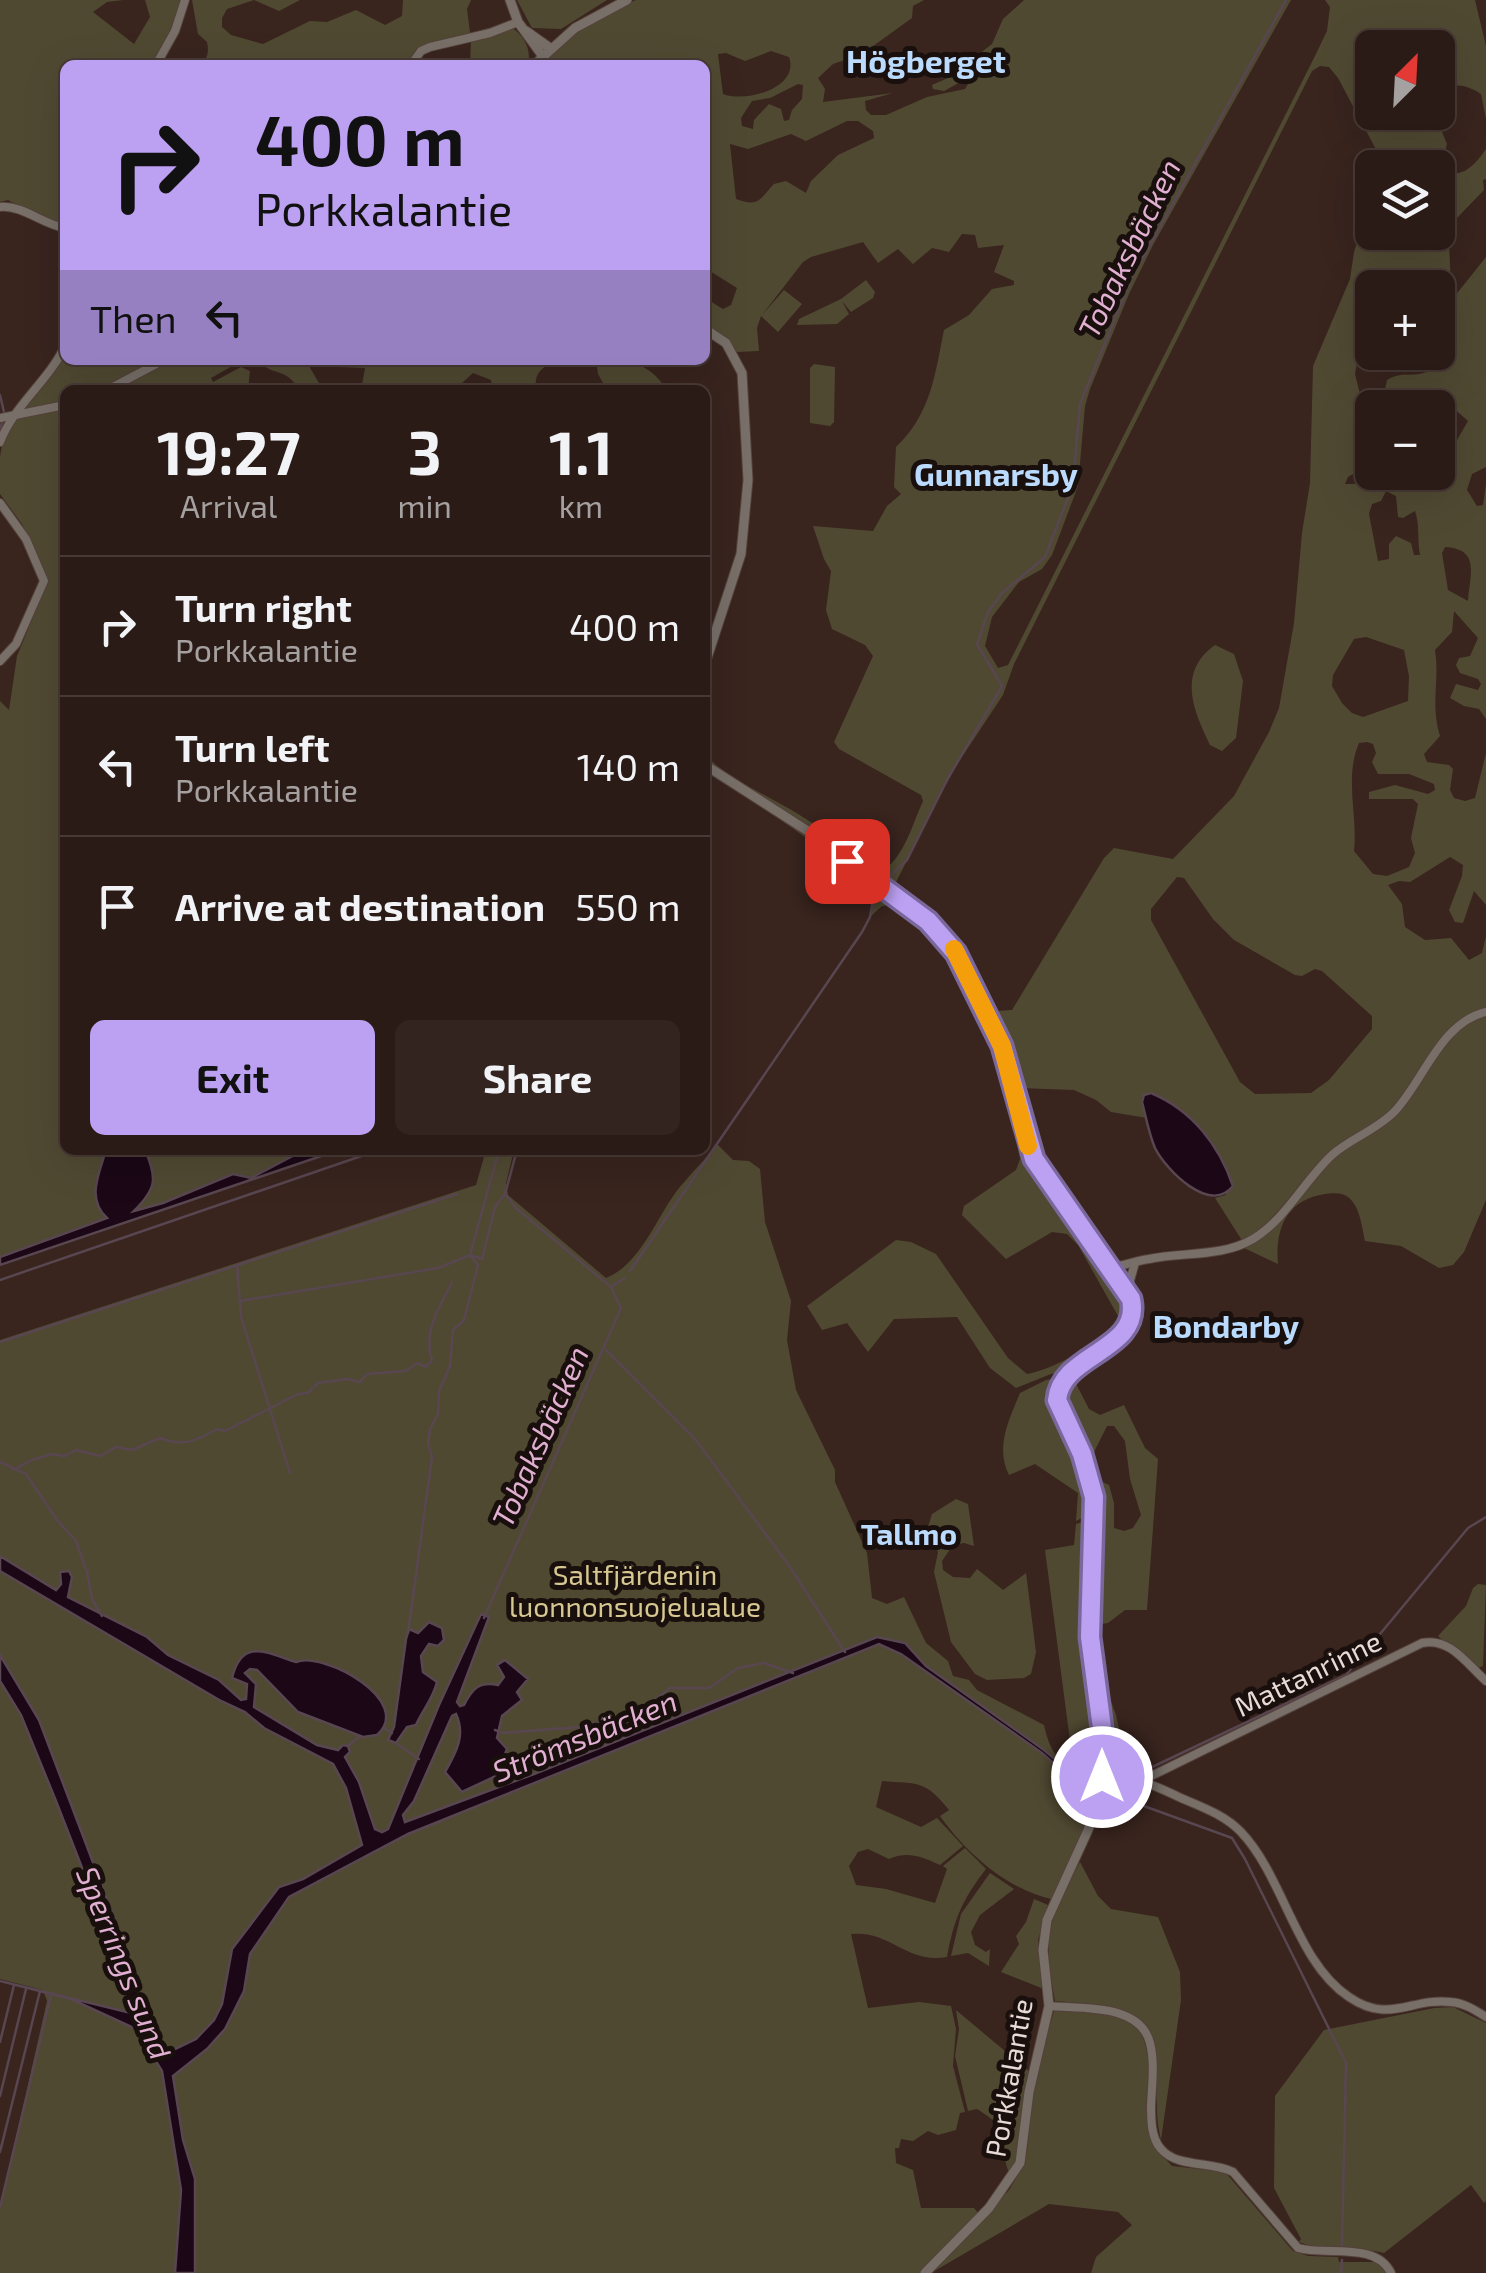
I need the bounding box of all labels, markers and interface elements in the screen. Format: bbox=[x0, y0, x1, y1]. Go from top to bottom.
north arrow bbox=[1355, 30, 1455, 130]
map controls bbox=[1355, 30, 1455, 490]
district label: Högberget bbox=[846, 41, 1006, 79]
text: 400 m bbox=[255, 96, 465, 180]
icon: right bbox=[90, 100, 220, 230]
button: layers bbox=[1355, 150, 1455, 250]
water label: Tobaksbäcken bbox=[1070, 153, 1187, 343]
text: Porkkalantie bbox=[255, 181, 512, 235]
button: + bbox=[1355, 270, 1455, 370]
icon: left bbox=[197, 290, 252, 345]
text: Then bbox=[90, 295, 177, 341]
button: − bbox=[1355, 390, 1455, 490]
text: 19:27 bbox=[157, 415, 300, 487]
text: 3 bbox=[408, 415, 442, 487]
text: 1.1 bbox=[549, 415, 613, 487]
district label: Gunnarsby bbox=[914, 454, 1078, 493]
text: Arrival bbox=[180, 486, 277, 524]
text: min bbox=[397, 486, 452, 524]
text: km bbox=[559, 486, 603, 524]
text: Turn right bbox=[175, 584, 352, 630]
icon: right bbox=[90, 599, 145, 654]
text: 400 m bbox=[569, 603, 680, 649]
text: Porkkalantie bbox=[175, 630, 358, 668]
text: Turn left bbox=[175, 724, 330, 770]
icon: left bbox=[90, 739, 145, 794]
text: 140 m bbox=[577, 743, 680, 789]
text: Porkkalantie bbox=[175, 770, 358, 808]
pin bbox=[805, 819, 890, 904]
icon: arrive bbox=[820, 834, 875, 889]
icon: arrive bbox=[90, 879, 145, 934]
text: Arrive at destination bbox=[175, 883, 545, 929]
text: 550 m bbox=[575, 883, 681, 929]
button: Exit bbox=[90, 1020, 375, 1135]
button: Share bbox=[395, 1020, 680, 1135]
district label: Bondarby bbox=[1153, 1306, 1299, 1345]
water label: Tobaksbäcken bbox=[483, 1340, 595, 1532]
district label: Tallmo bbox=[861, 1515, 957, 1551]
park label: Saltfjärdenin luonnonsuojelualue bbox=[509, 1557, 761, 1623]
street label: Mattanrinne bbox=[1229, 1623, 1386, 1723]
water label: Strömsbäcken bbox=[487, 1682, 682, 1788]
position arrow bbox=[1050, 1725, 1154, 1829]
water label: Sperrings sund bbox=[70, 1861, 180, 2064]
street label: Porkkalantie bbox=[977, 1996, 1039, 2160]

